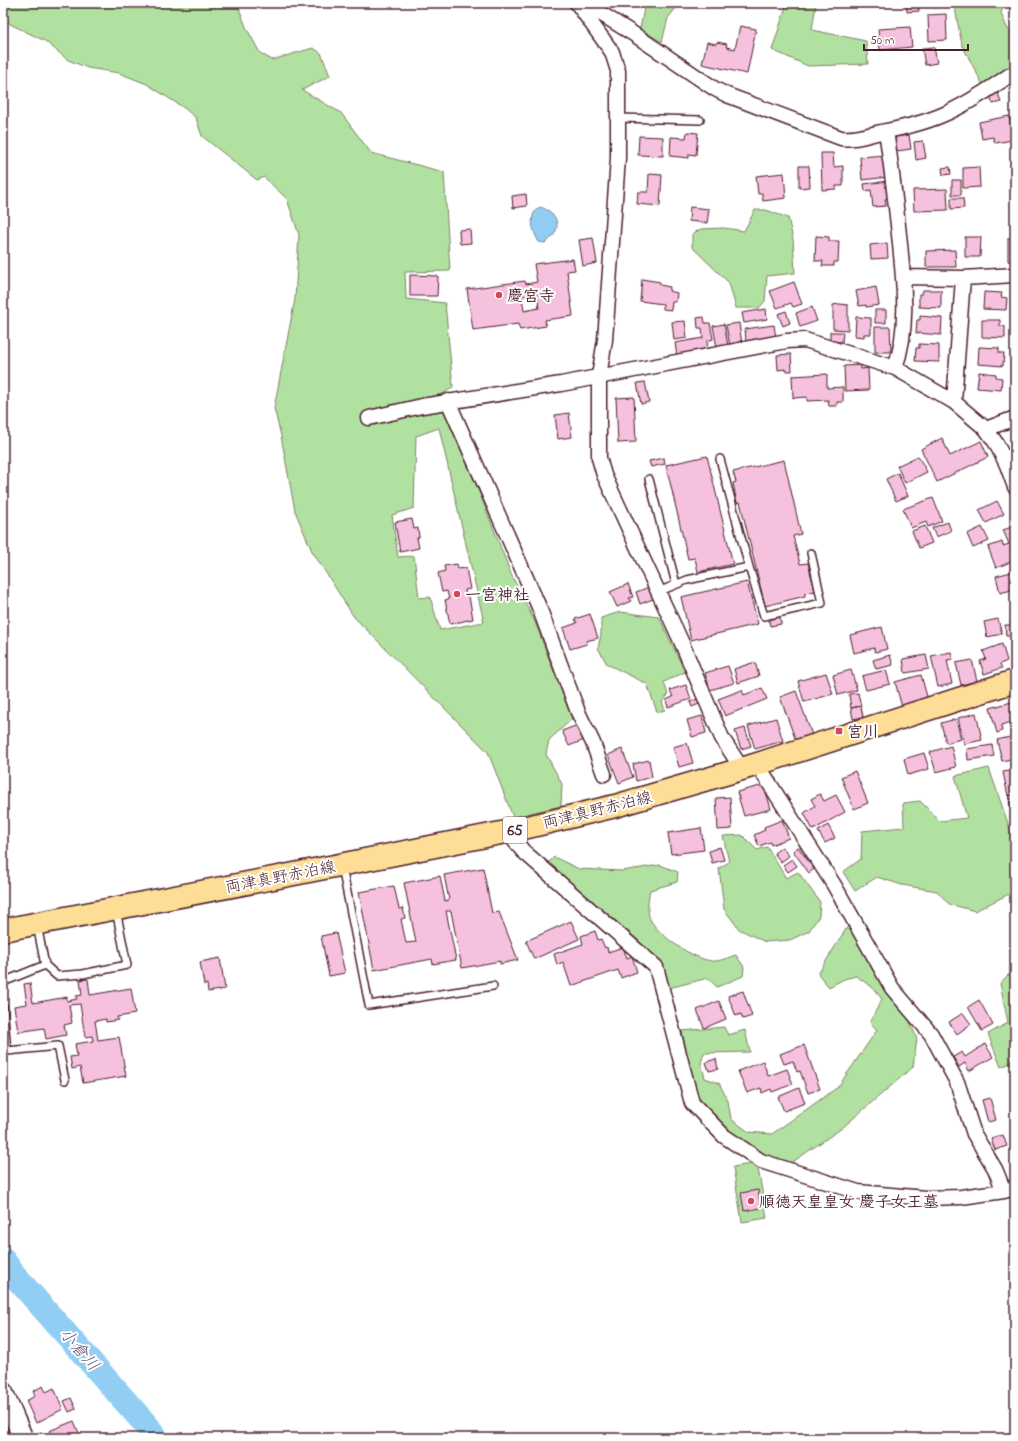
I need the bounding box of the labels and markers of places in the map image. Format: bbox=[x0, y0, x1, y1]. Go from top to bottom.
place label: 慶宮寺 bbox=[507, 285, 555, 309]
marker: 慶宮寺 bbox=[494, 290, 504, 300]
place label: 一宮神社 bbox=[465, 584, 529, 608]
marker: 一宮神社 bbox=[452, 589, 462, 599]
place label: 宮川 bbox=[847, 721, 879, 745]
marker: 宮川 bbox=[834, 726, 844, 736]
place label: 順徳天皇皇女 慶子女王墓 bbox=[759, 1191, 939, 1215]
marker: 順徳天皇皇女 慶子女王墓 bbox=[746, 1196, 756, 1206]

